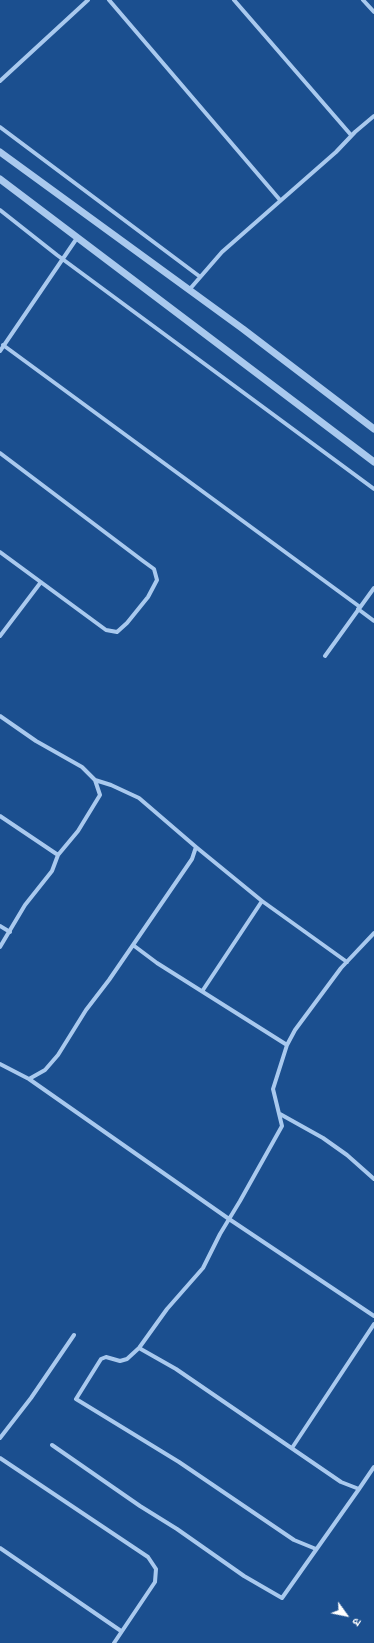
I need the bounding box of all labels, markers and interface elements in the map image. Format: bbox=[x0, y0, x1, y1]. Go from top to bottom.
north arrow bbox=[326, 1595, 366, 1635]
text: उ bbox=[348, 1615, 365, 1629]

